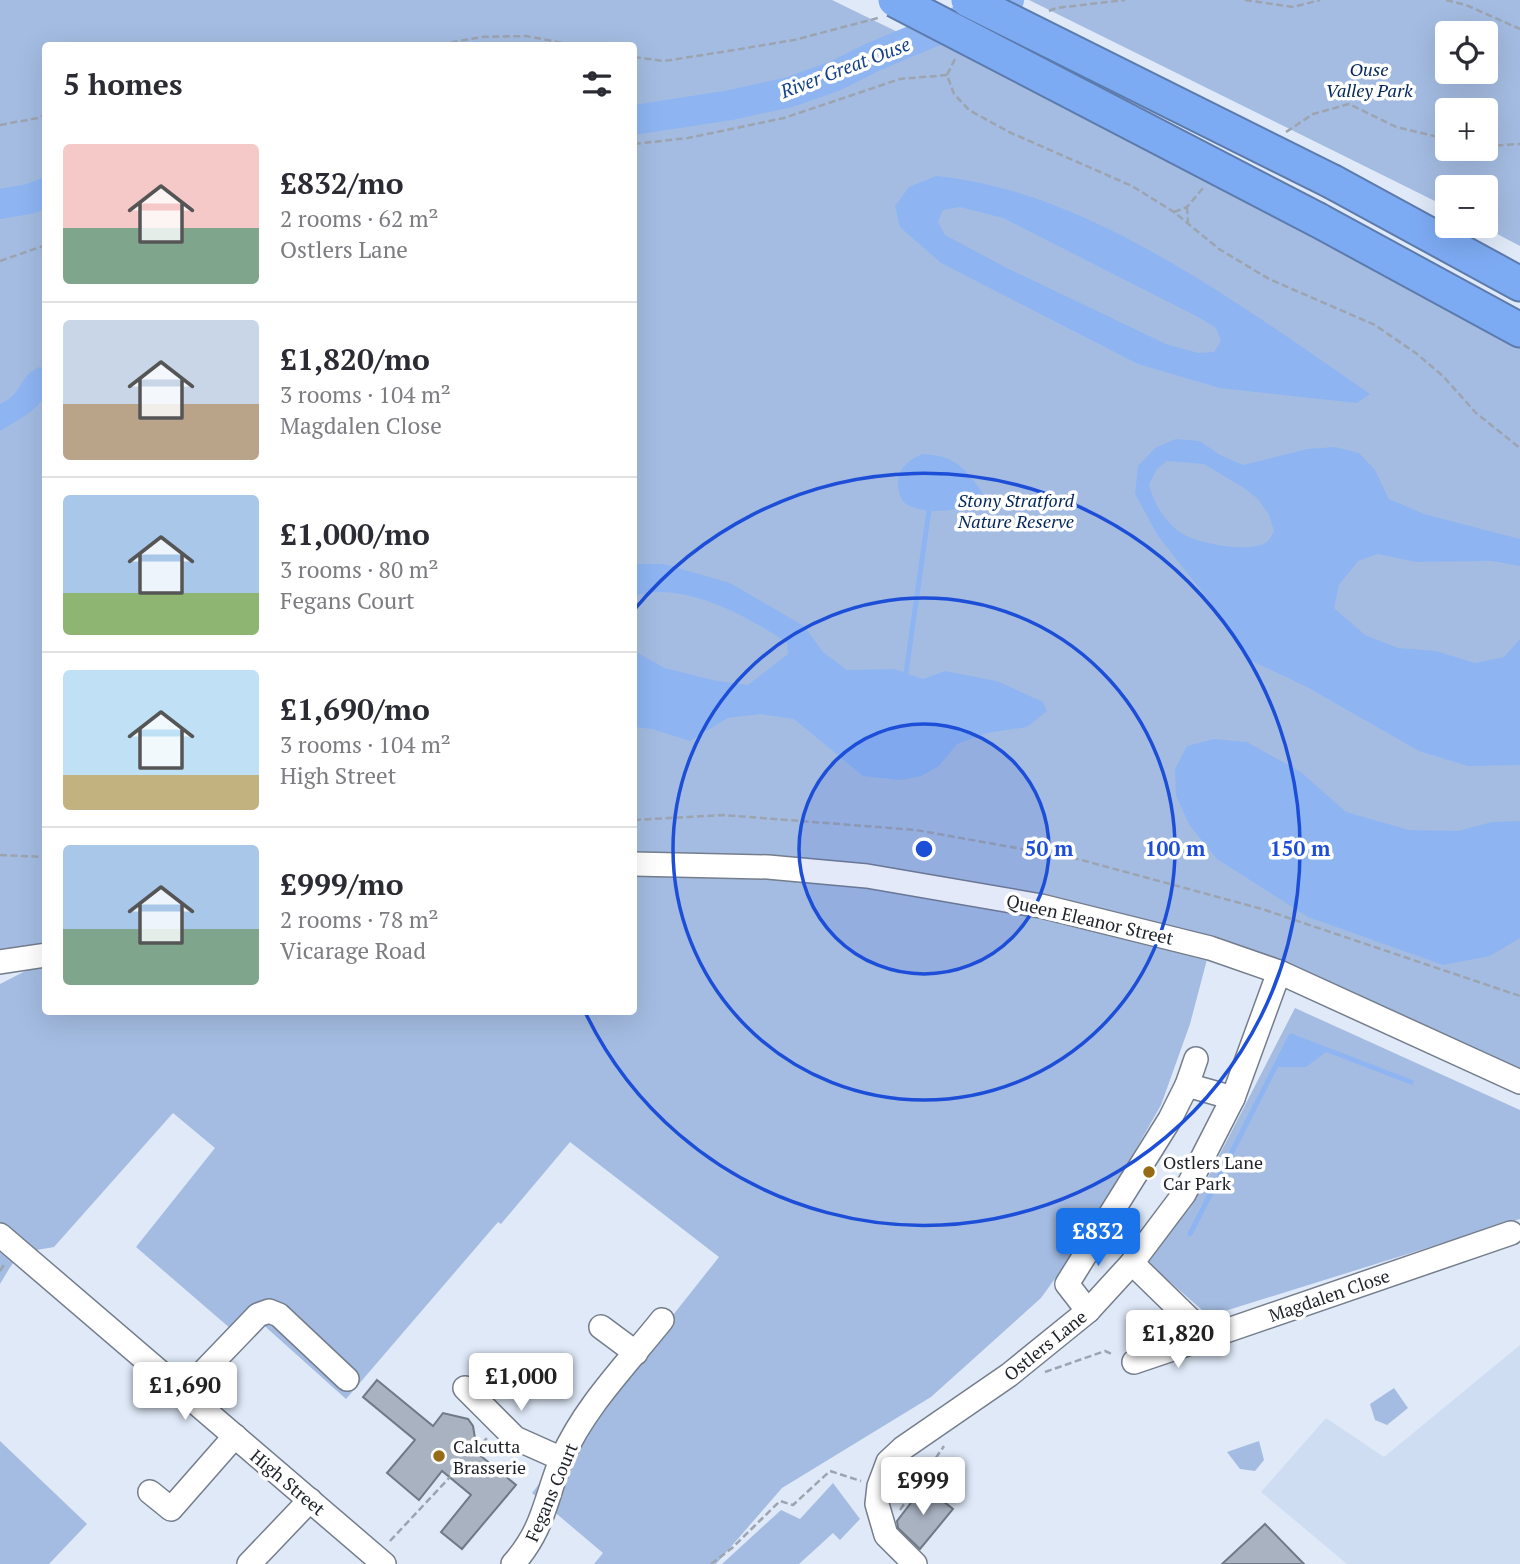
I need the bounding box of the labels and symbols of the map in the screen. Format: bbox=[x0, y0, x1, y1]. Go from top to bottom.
water label: River Great Ouse bbox=[776, 31, 914, 104]
park label: Ouse Valley Park bbox=[1325, 57, 1413, 102]
park label: Stony Stratford Nature Reserve bbox=[957, 488, 1075, 533]
text: 50 m bbox=[1025, 834, 1074, 862]
text: 100 m bbox=[1145, 834, 1206, 862]
text: 150 m bbox=[1270, 834, 1331, 862]
centre of rings bbox=[912, 837, 936, 861]
street label: Queen Eleanor Street bbox=[1004, 888, 1176, 950]
place label: Ostlers Lane Car Park bbox=[1163, 1150, 1263, 1195]
marker: Ostlers Lane Car Park bbox=[1141, 1164, 1157, 1180]
pin: £832 bbox=[1057, 1208, 1139, 1268]
street label: Magdalen Close bbox=[1265, 1263, 1393, 1327]
street label: Ostlers Lane bbox=[999, 1304, 1091, 1386]
pin: £1,820 bbox=[1121, 1310, 1235, 1370]
pin: £1,000 bbox=[464, 1354, 578, 1413]
pin: £1,690 bbox=[128, 1362, 242, 1422]
place label: Calcutta Brasserie bbox=[453, 1434, 526, 1479]
street label: Fegans Court bbox=[519, 1439, 583, 1545]
street label: High Street bbox=[245, 1444, 331, 1521]
marker: Calcutta Brasserie bbox=[431, 1448, 447, 1464]
pin: £999 bbox=[882, 1458, 964, 1517]

